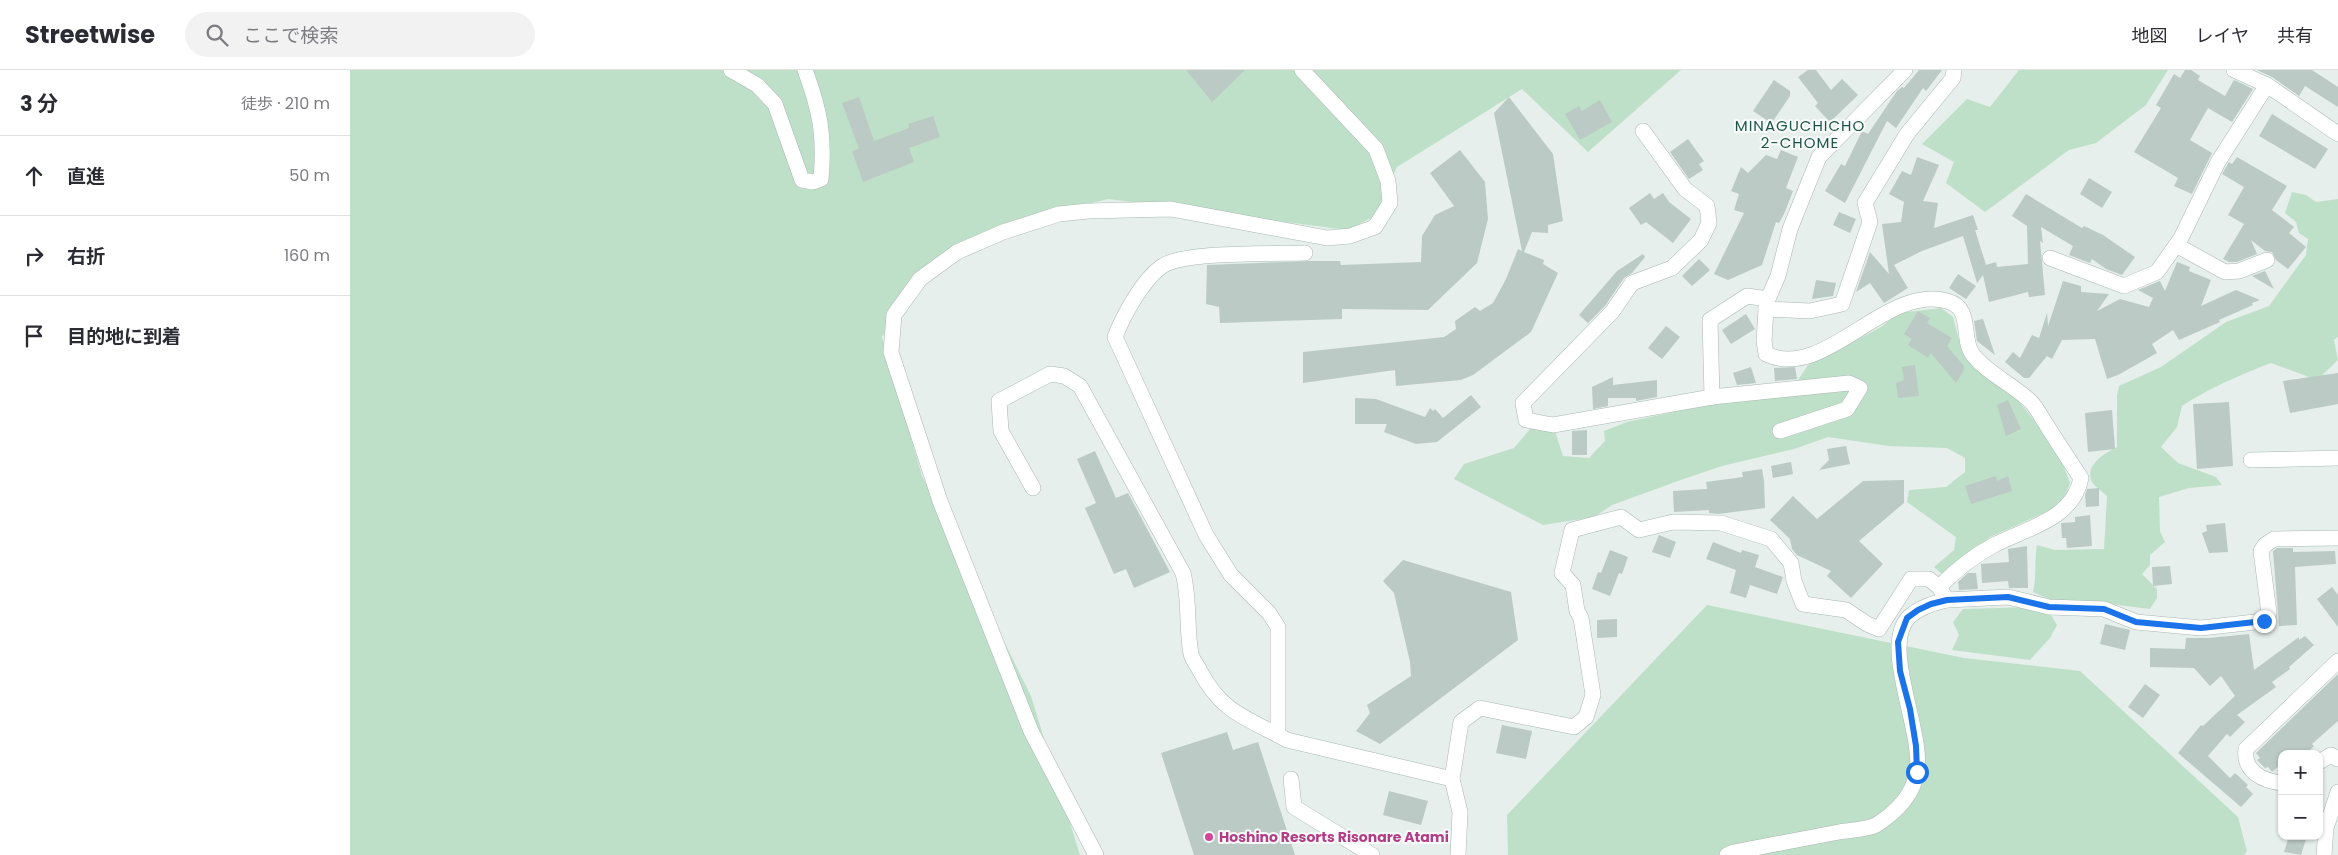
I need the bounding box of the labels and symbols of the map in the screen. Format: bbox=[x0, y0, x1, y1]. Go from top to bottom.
district label: MINAGUCHICHO 2-CHOME bbox=[1735, 115, 1865, 153]
route end bbox=[2253, 610, 2276, 633]
route start bbox=[1906, 761, 1929, 784]
place label: Hoshino Resorts Risonare Atami bbox=[1219, 827, 1449, 847]
marker: Hoshino Resorts Risonare Atami bbox=[1203, 831, 1215, 843]

